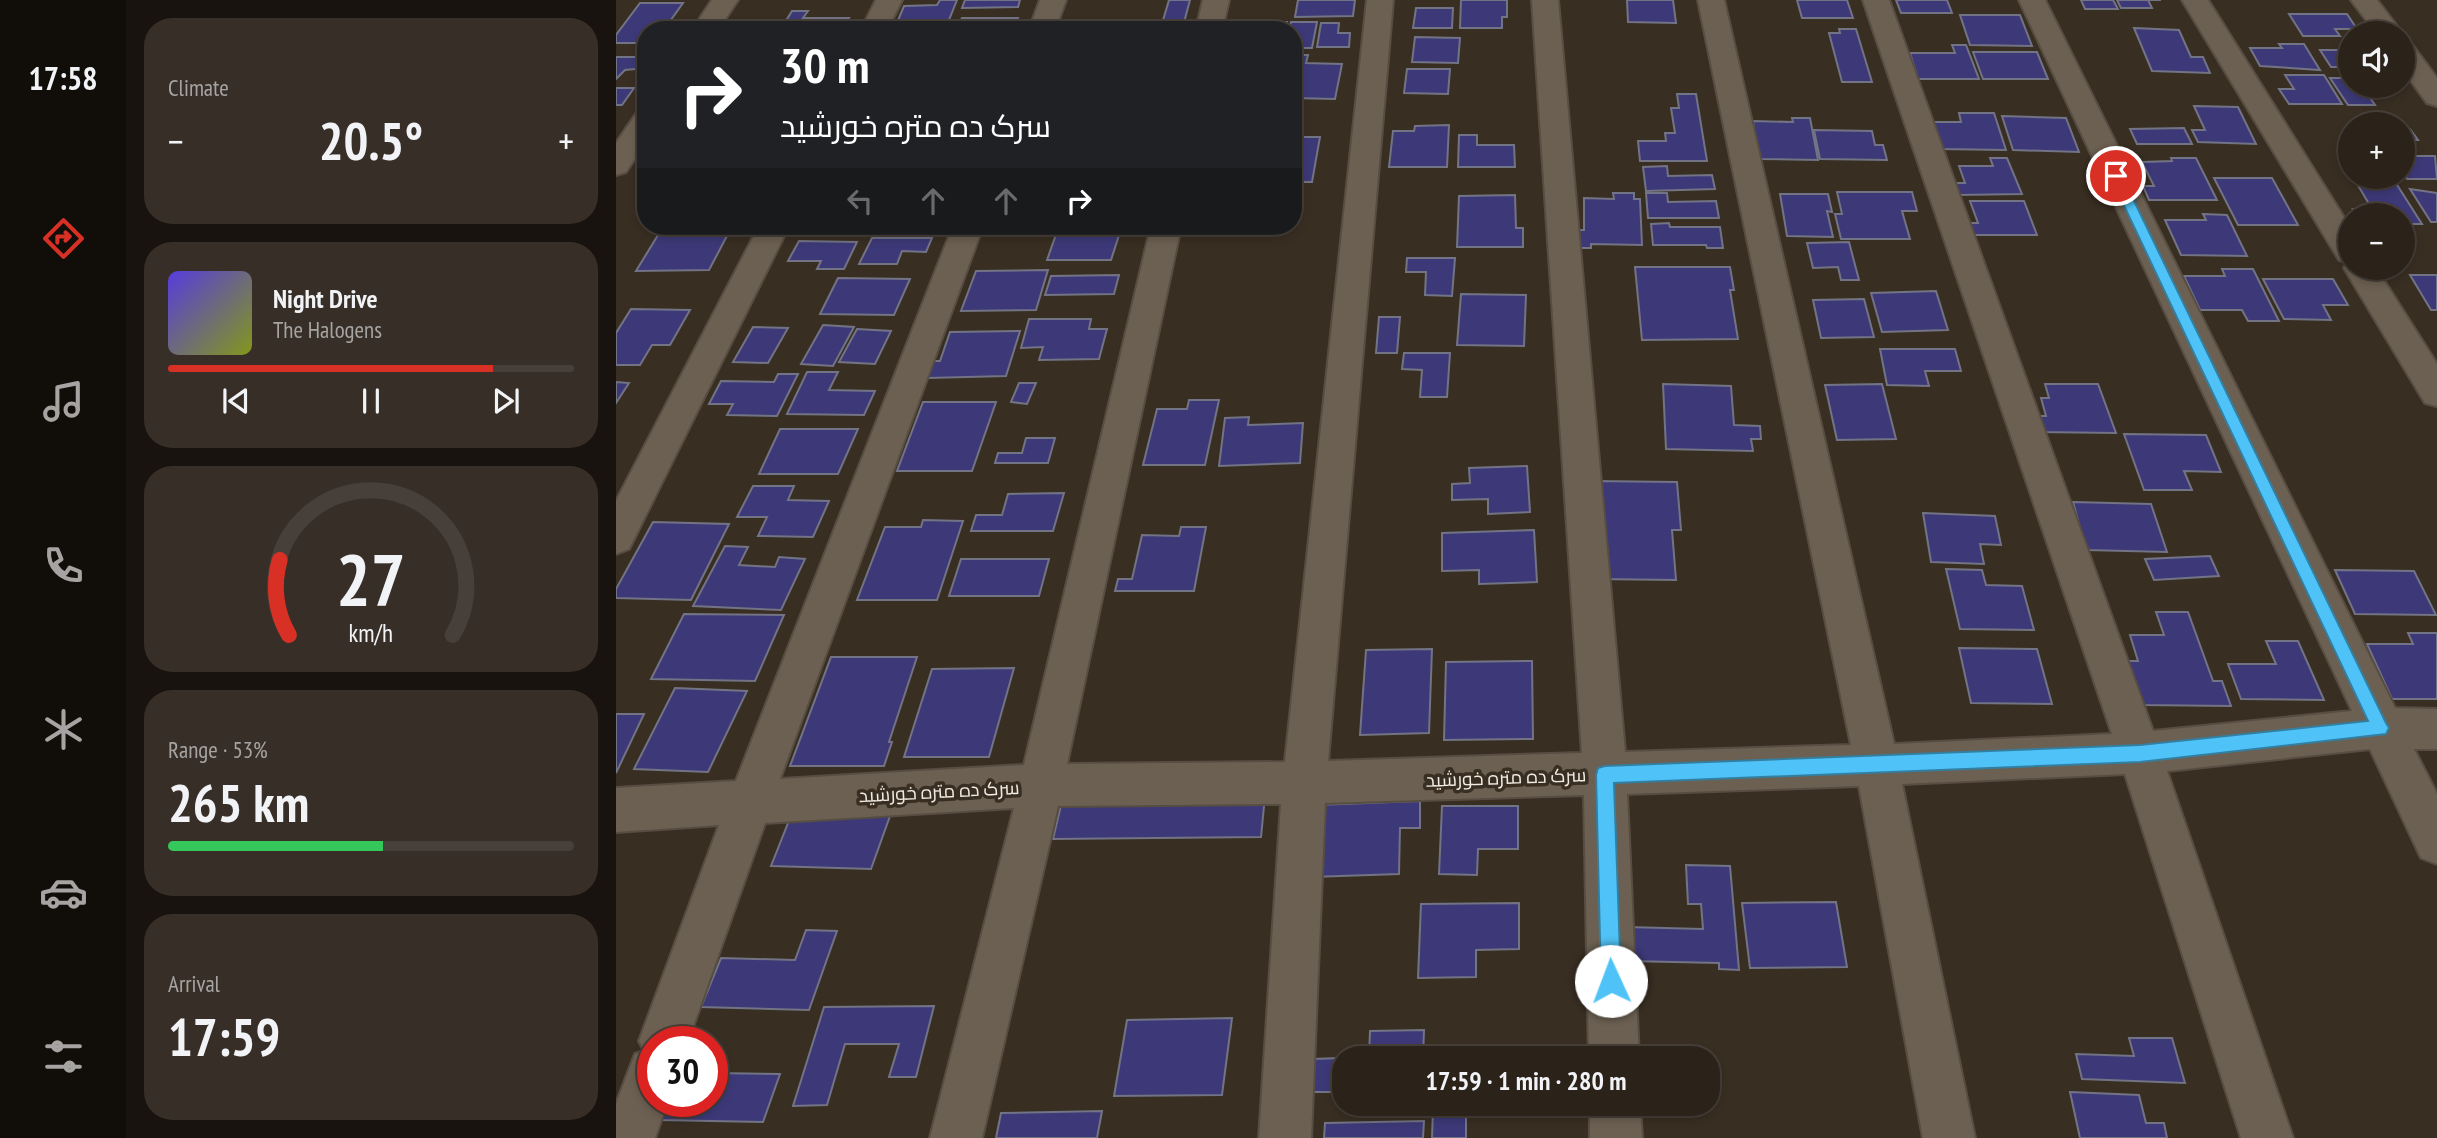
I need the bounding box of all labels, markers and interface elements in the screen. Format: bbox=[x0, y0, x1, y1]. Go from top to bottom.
map controls bbox=[2338, 21, 2415, 280]
button: sound bbox=[2338, 21, 2415, 98]
text: 30 m bbox=[780, 33, 869, 97]
icon: right bbox=[665, 49, 756, 140]
text: 17:58 bbox=[28, 57, 98, 99]
text: Climate bbox=[168, 73, 229, 102]
text: سرک ده متره خورشید bbox=[780, 104, 1051, 146]
text: 20.5° bbox=[319, 107, 423, 174]
button: + bbox=[2338, 112, 2415, 189]
text: − bbox=[168, 116, 184, 165]
text: + bbox=[558, 116, 574, 165]
pin bbox=[2086, 146, 2146, 206]
icon: arrive bbox=[2097, 157, 2135, 195]
icon: left bbox=[841, 182, 879, 220]
icon: ahead bbox=[914, 182, 952, 220]
icon: ahead bbox=[987, 182, 1025, 220]
icon: right bbox=[1060, 182, 1098, 220]
button: − bbox=[2338, 203, 2415, 280]
icon: directions bbox=[39, 214, 88, 263]
text: Night Drive bbox=[273, 282, 378, 315]
text: The Halogens bbox=[273, 315, 382, 344]
icon: music bbox=[39, 377, 88, 426]
icon: previous bbox=[217, 382, 255, 420]
icon: pause bbox=[352, 382, 390, 420]
icon: next bbox=[487, 382, 525, 420]
text: 27 bbox=[336, 531, 406, 625]
icon: phone bbox=[39, 541, 88, 590]
text: km/h bbox=[349, 617, 393, 649]
icon: climate bbox=[39, 705, 88, 754]
text: Range · 53% bbox=[168, 735, 268, 764]
street label: سرک ده متره خورشید bbox=[1425, 762, 1587, 792]
text: 265 km bbox=[168, 769, 309, 836]
street label: سرک ده متره خورشید bbox=[858, 775, 1020, 807]
icon: car bbox=[39, 868, 88, 917]
position arrow bbox=[1574, 944, 1648, 1018]
text: Arrival bbox=[168, 969, 220, 998]
text: 17:59 bbox=[168, 1003, 280, 1070]
speed limit sign: 30 bbox=[637, 1026, 728, 1117]
icon: filters bbox=[39, 1032, 88, 1081]
text: 17:59 · 1 min · 280 m bbox=[1426, 1064, 1626, 1097]

